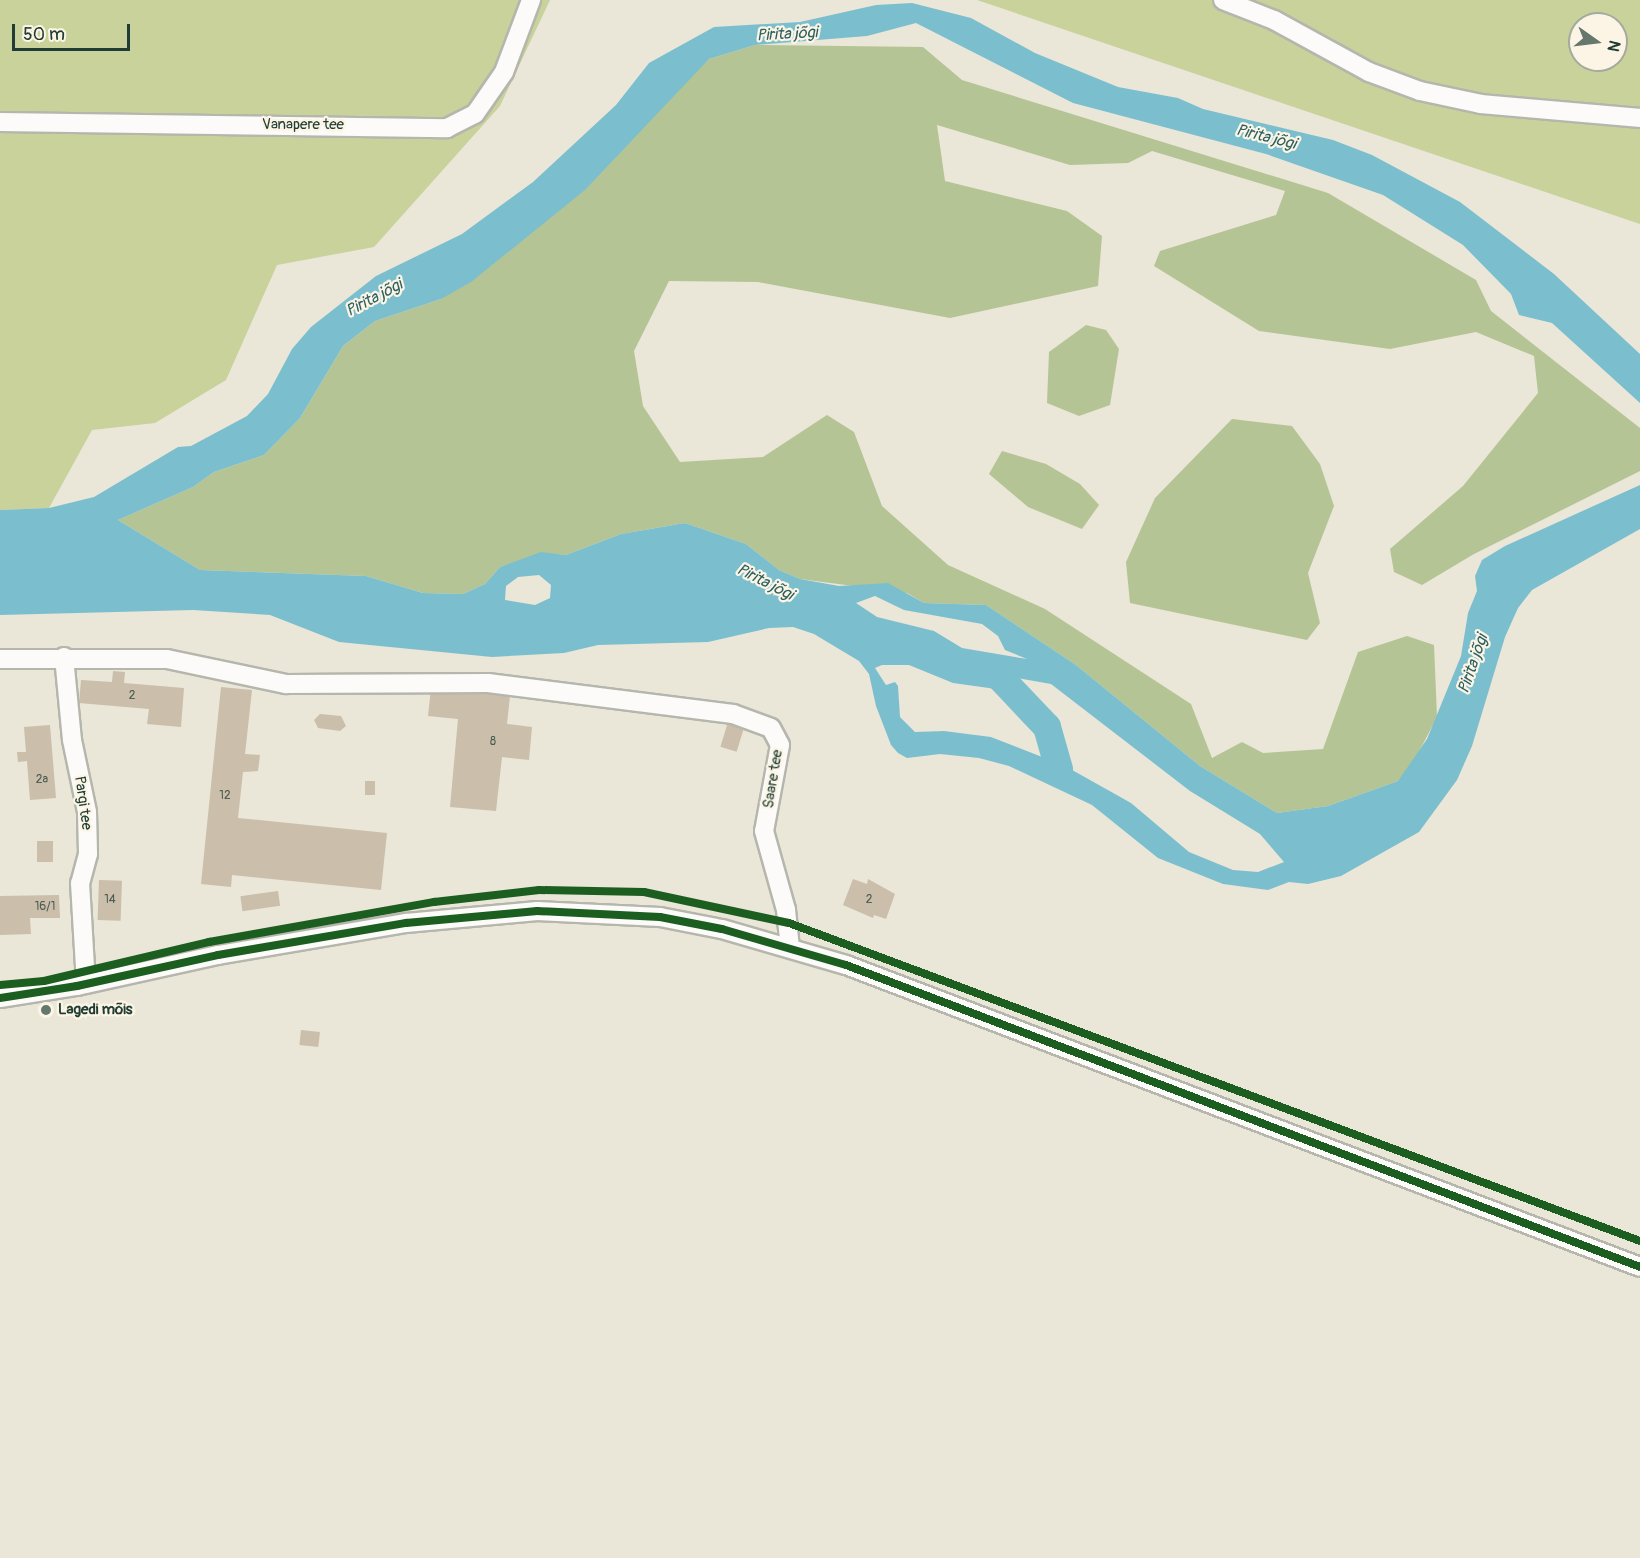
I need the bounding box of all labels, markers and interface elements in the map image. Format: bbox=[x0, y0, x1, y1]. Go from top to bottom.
scale bar bbox=[15, 12, 134, 50]
north arrow bbox=[1568, 12, 1628, 72]
text: 50 m bbox=[23, 23, 65, 46]
water label: Pirita jõgi bbox=[756, 23, 818, 45]
text: N bbox=[1603, 38, 1625, 54]
street label: Vanapere tee bbox=[262, 116, 344, 134]
water label: Pirita jõgi bbox=[1234, 120, 1298, 154]
water label: Pirita jõgi bbox=[343, 275, 405, 321]
water label: Pirita jõgi bbox=[733, 560, 797, 604]
water label: Pirita jõgi bbox=[1454, 632, 1492, 696]
house number: 2 bbox=[129, 689, 135, 703]
house number: 8 bbox=[490, 735, 496, 749]
street label: Saare tee bbox=[759, 748, 787, 810]
house number: 2a bbox=[36, 773, 48, 787]
street label: Pargi tee bbox=[70, 775, 96, 831]
house number: 12 bbox=[219, 789, 231, 803]
house number: 14 bbox=[104, 893, 116, 907]
house number: 2 bbox=[866, 893, 872, 907]
house number: 16/1 bbox=[35, 900, 55, 914]
place label: Lagedi mõis bbox=[58, 1001, 133, 1019]
marker: Lagedi mõis bbox=[39, 1003, 53, 1017]

